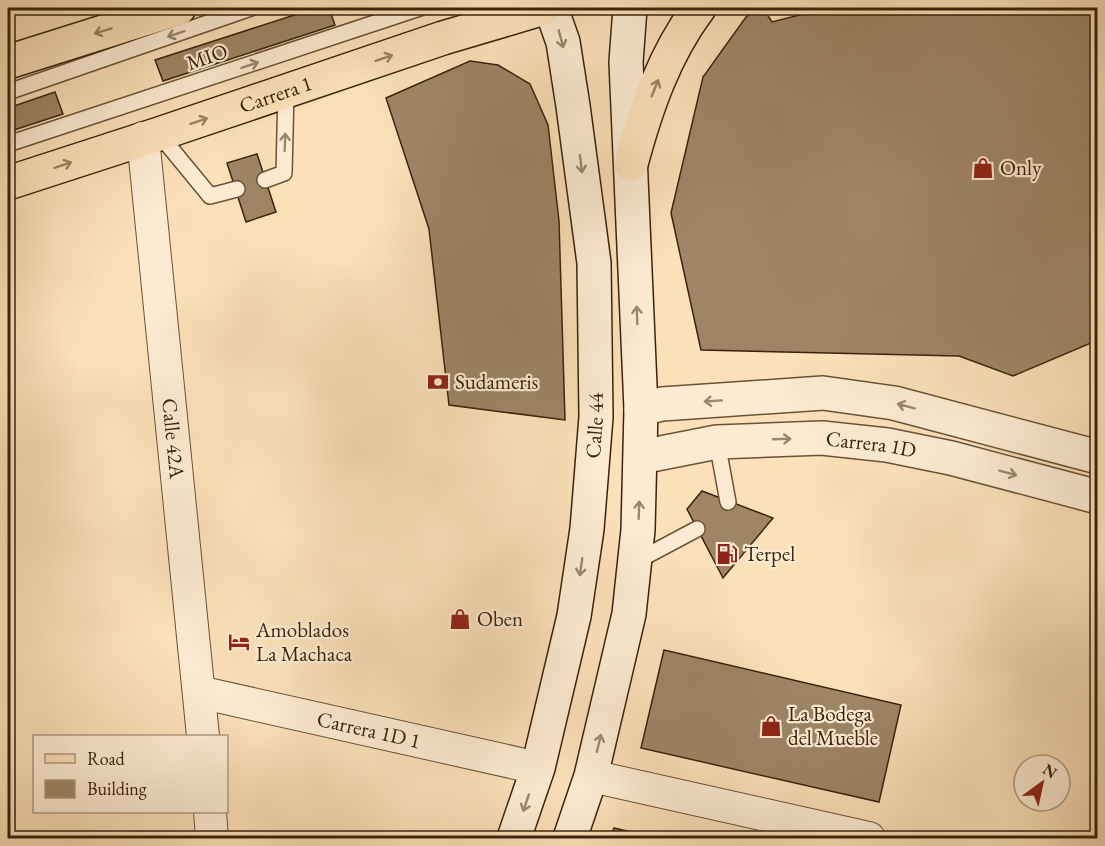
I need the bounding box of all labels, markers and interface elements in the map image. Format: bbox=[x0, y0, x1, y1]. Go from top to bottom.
one-way arrow bbox=[94, 26, 113, 37]
one-way arrow bbox=[167, 29, 185, 40]
one-way arrow bbox=[556, 29, 567, 48]
street label: MIO bbox=[183, 37, 231, 76]
one-way arrow bbox=[374, 52, 393, 63]
one-way arrow bbox=[240, 58, 259, 69]
street label: Carrera 1 bbox=[236, 69, 316, 119]
one-way arrow bbox=[650, 80, 661, 98]
one-way arrow bbox=[189, 114, 208, 125]
one-way arrow bbox=[279, 133, 291, 153]
one-way arrow bbox=[576, 154, 587, 173]
place label: Only bbox=[1000, 154, 1042, 181]
shop icon: Only bbox=[971, 156, 995, 180]
one-way arrow bbox=[53, 158, 72, 169]
one-way arrow bbox=[632, 305, 643, 325]
place label: Sudameris bbox=[455, 368, 539, 395]
bank icon: Sudameris bbox=[426, 370, 450, 394]
street label: Calle 44 bbox=[579, 391, 609, 459]
one-way arrow bbox=[703, 396, 723, 407]
street label: Calle 42A bbox=[156, 397, 191, 480]
one-way arrow bbox=[897, 400, 916, 412]
street label: Carrera 1D bbox=[824, 424, 919, 464]
one-way arrow bbox=[771, 434, 791, 445]
one-way arrow bbox=[998, 468, 1017, 479]
one-way arrow bbox=[633, 500, 645, 520]
place label: Terpel bbox=[744, 540, 795, 567]
fuel station icon: Terpel bbox=[715, 542, 739, 566]
one-way arrow bbox=[576, 557, 587, 577]
place label: Oben bbox=[477, 605, 523, 632]
shop icon: Oben bbox=[448, 607, 472, 631]
place label: Amoblados La Machaca bbox=[255, 616, 353, 667]
hotel icon: Amoblados La Machaca bbox=[227, 630, 251, 654]
place label: La Bodega del Mueble bbox=[788, 700, 878, 751]
street label: Carrera 1D 1 bbox=[315, 705, 423, 754]
shop icon: La Bodega del Mueble bbox=[759, 714, 783, 738]
one-way arrow bbox=[594, 733, 606, 752]
legend bbox=[33, 735, 228, 813]
text: Road bbox=[87, 747, 126, 770]
north arrow bbox=[1012, 753, 1072, 813]
text: N bbox=[1039, 759, 1061, 783]
text: Building bbox=[87, 777, 147, 800]
one-way arrow bbox=[520, 793, 531, 812]

